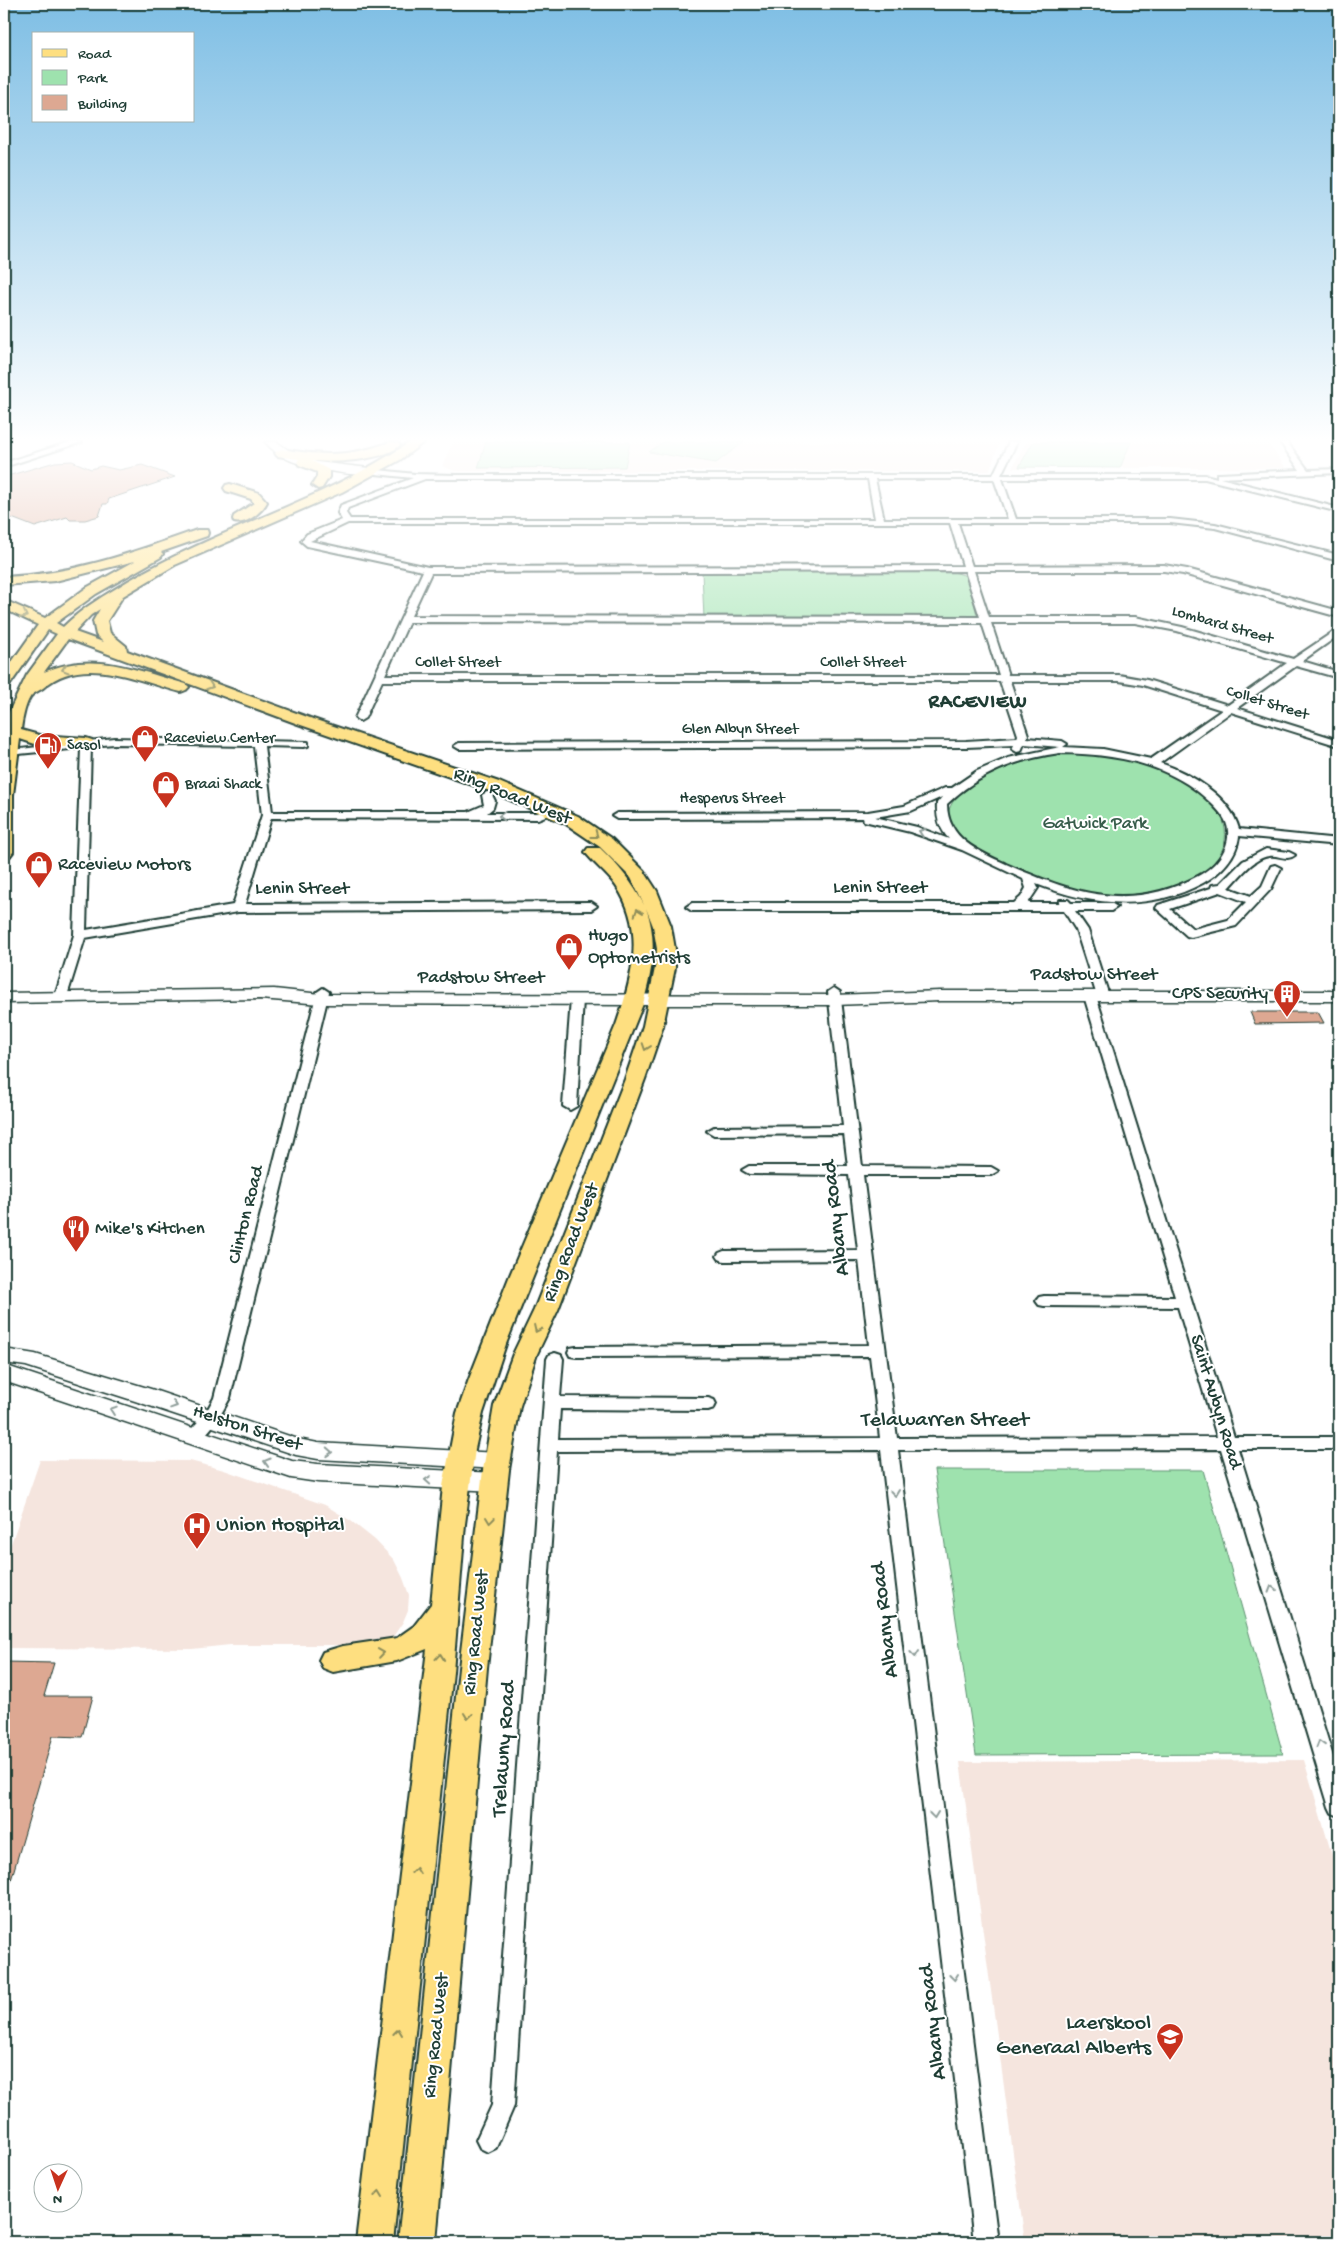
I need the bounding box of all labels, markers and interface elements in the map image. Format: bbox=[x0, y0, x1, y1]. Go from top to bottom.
legend bbox=[32, 32, 195, 122]
text: Road bbox=[78, 46, 112, 64]
text: Park bbox=[77, 70, 108, 88]
text: Building bbox=[77, 96, 127, 114]
street label: Lombard Street bbox=[1169, 602, 1276, 650]
one-way arrow bbox=[19, 609, 28, 619]
street label: Collet Street bbox=[415, 654, 502, 673]
street label: Collet Street bbox=[820, 654, 907, 673]
one-way arrow bbox=[61, 663, 70, 674]
one-way arrow bbox=[205, 680, 214, 690]
street label: Collet Street bbox=[1223, 682, 1312, 726]
district label: RACEVIEW bbox=[928, 692, 1027, 715]
street label: Glen Albyn Street bbox=[682, 721, 800, 740]
shop icon: Raceview Center bbox=[130, 724, 160, 763]
place label: Raceview Center bbox=[164, 730, 276, 749]
fuel station icon: Sasol bbox=[33, 731, 63, 770]
place label: Sasol bbox=[67, 737, 101, 756]
street label: Ring Road West bbox=[450, 763, 576, 832]
shop icon: Braai Shack bbox=[151, 770, 181, 809]
place label: Braai Shack bbox=[184, 776, 263, 795]
street label: Hesperus Street bbox=[680, 790, 786, 809]
one-way arrow bbox=[498, 811, 506, 821]
park label: Gatwick Park bbox=[1043, 813, 1149, 836]
one-way arrow bbox=[918, 828, 926, 838]
one-way arrow bbox=[589, 829, 599, 838]
shop icon: Raceview Motors bbox=[24, 850, 54, 889]
place label: Raceview Motors bbox=[58, 854, 192, 877]
street label: Lenin Street bbox=[833, 877, 929, 900]
street label: Lenin Street bbox=[255, 878, 351, 901]
one-way arrow bbox=[634, 908, 644, 916]
place label: Hugo Optometrists bbox=[588, 925, 691, 970]
shop icon: Hugo Optometrists bbox=[554, 932, 584, 971]
street label: Padstow Street bbox=[1030, 964, 1160, 987]
street label: Padstow Street bbox=[417, 967, 547, 990]
building icon: CPS Security bbox=[1272, 979, 1302, 1018]
place label: CPS Security bbox=[1172, 983, 1269, 1006]
one-way arrow bbox=[642, 1042, 652, 1051]
street label: Albany Road bbox=[817, 1157, 857, 1277]
street label: Clinton Road bbox=[224, 1162, 271, 1266]
street label: Ring Road West bbox=[539, 1178, 606, 1306]
restaurant icon: Mike's Kitchen bbox=[61, 1214, 91, 1253]
place label: Mike's Kitchen bbox=[95, 1218, 205, 1241]
one-way arrow bbox=[533, 1324, 543, 1333]
street label: Saint Aubyn Road bbox=[1184, 1332, 1247, 1474]
one-way arrow bbox=[169, 1399, 177, 1409]
street label: Helston Street bbox=[189, 1401, 307, 1458]
one-way arrow bbox=[110, 1406, 118, 1416]
street label: Telawarren Street bbox=[859, 1408, 1031, 1434]
one-way arrow bbox=[325, 1446, 333, 1457]
one-way arrow bbox=[264, 1457, 272, 1467]
one-way arrow bbox=[424, 1474, 432, 1485]
one-way arrow bbox=[889, 1489, 900, 1497]
hospital icon: Union Hospital bbox=[182, 1511, 212, 1550]
place label: Union Hospital bbox=[216, 1513, 345, 1539]
one-way arrow bbox=[485, 1516, 496, 1524]
street label: Albany Road bbox=[866, 1559, 906, 1679]
street label: Ring Road West bbox=[459, 1567, 495, 1696]
one-way arrow bbox=[1268, 1585, 1278, 1593]
one-way arrow bbox=[377, 1648, 386, 1658]
one-way arrow bbox=[909, 1650, 920, 1658]
one-way arrow bbox=[435, 1653, 446, 1661]
street label: Trelawny Road bbox=[487, 1678, 523, 1820]
one-way arrow bbox=[463, 1712, 474, 1720]
one-way arrow bbox=[1315, 1741, 1325, 1749]
one-way arrow bbox=[928, 1812, 939, 1820]
one-way arrow bbox=[410, 1867, 421, 1875]
street label: Albany Road bbox=[914, 1961, 954, 2081]
street label: Ring Road West bbox=[419, 1970, 455, 2099]
one-way arrow bbox=[948, 1973, 959, 1981]
place label: Laerskool Generaal Alberts bbox=[996, 2011, 1152, 2062]
school or university icon: Laerskool Generaal Alberts bbox=[1155, 2022, 1185, 2061]
one-way arrow bbox=[392, 2028, 403, 2036]
north arrow bbox=[32, 2164, 82, 2214]
text: N bbox=[52, 2190, 62, 2207]
one-way arrow bbox=[373, 2190, 384, 2198]

